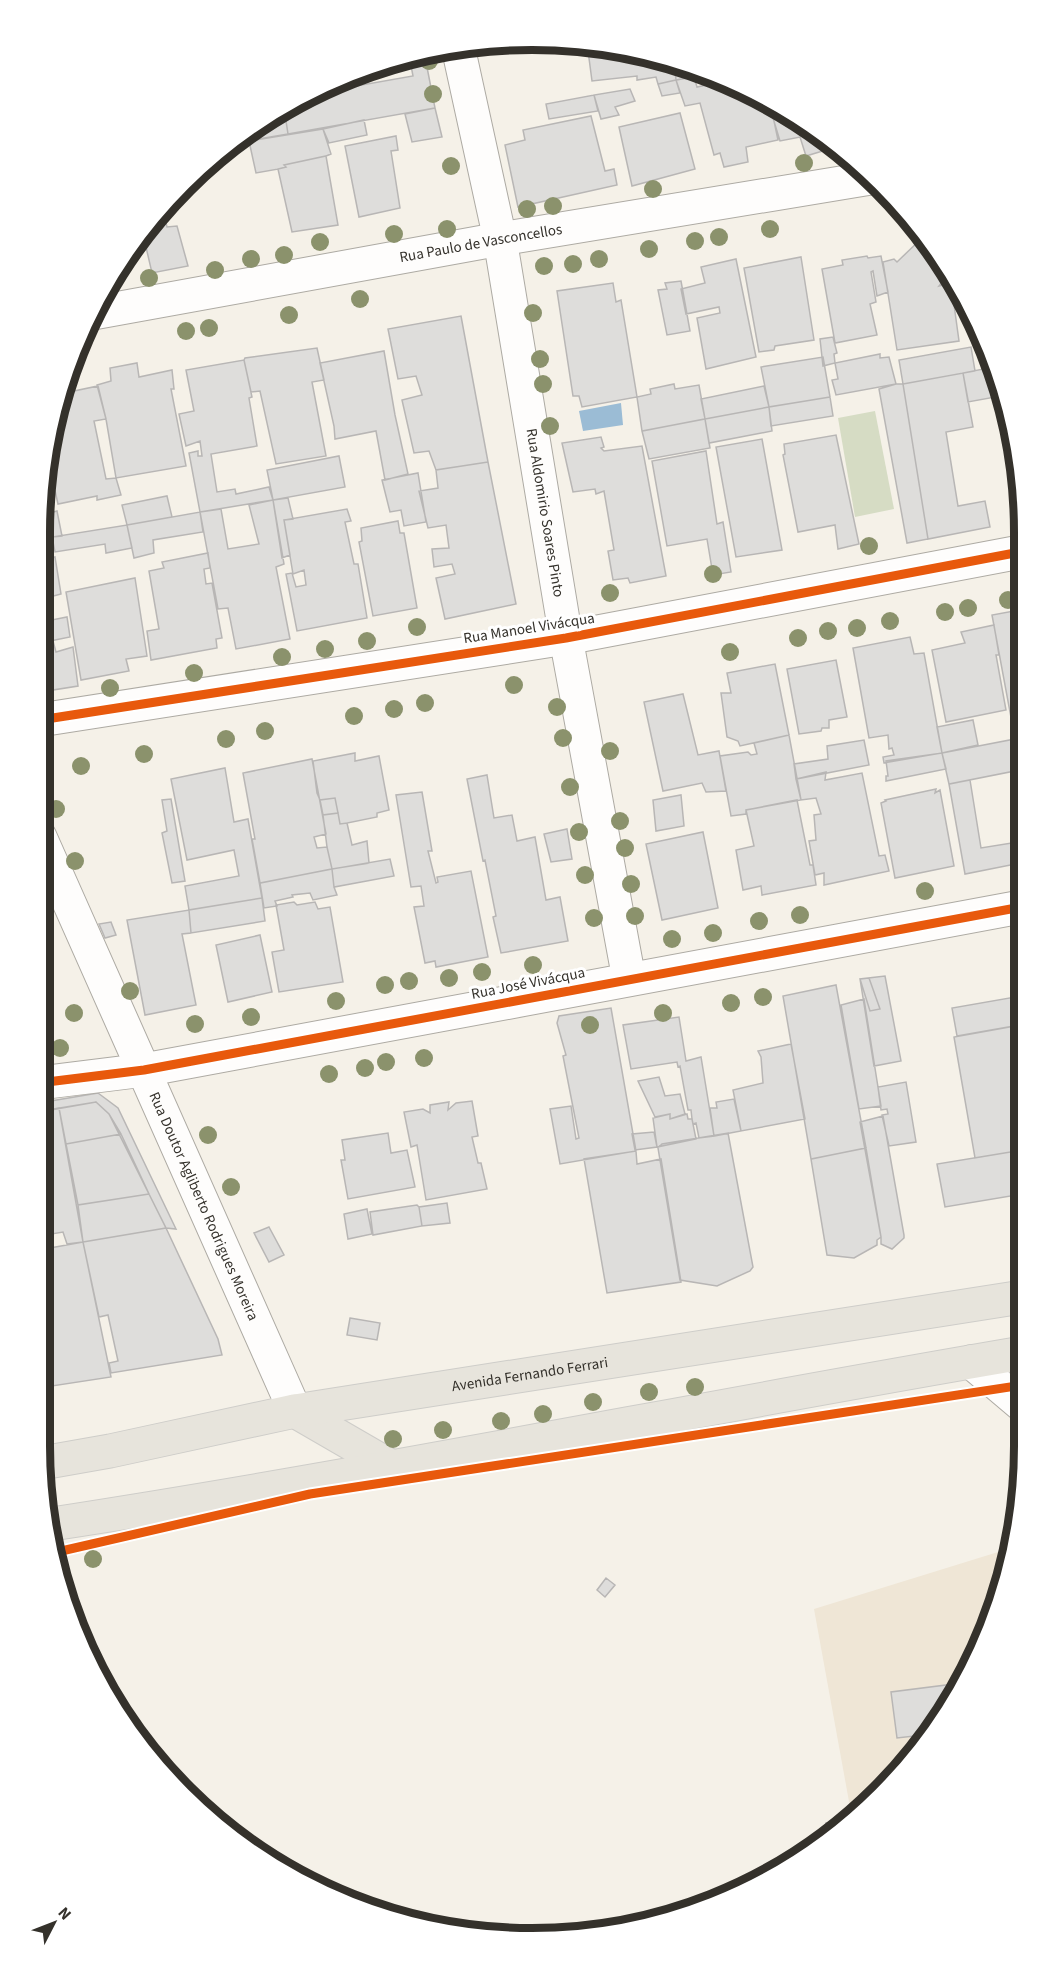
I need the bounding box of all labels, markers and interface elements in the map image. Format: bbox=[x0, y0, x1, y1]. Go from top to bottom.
street label: Rua Paulo de Vasconcellos bbox=[398, 219, 564, 268]
street label: Rua Aldomirio Soares Pinto bbox=[520, 427, 569, 599]
street label: Rua Manoel Vivácqua bbox=[462, 608, 596, 649]
street label: Rua José Vivácqua bbox=[469, 962, 587, 1005]
street label: Rua Doutor Agliberto Rodrigues Moreira bbox=[144, 1089, 264, 1324]
street label: Avenida Fernando Ferrari bbox=[450, 1352, 610, 1397]
north arrow bbox=[24, 1893, 84, 1953]
text: N bbox=[53, 1902, 76, 1925]

